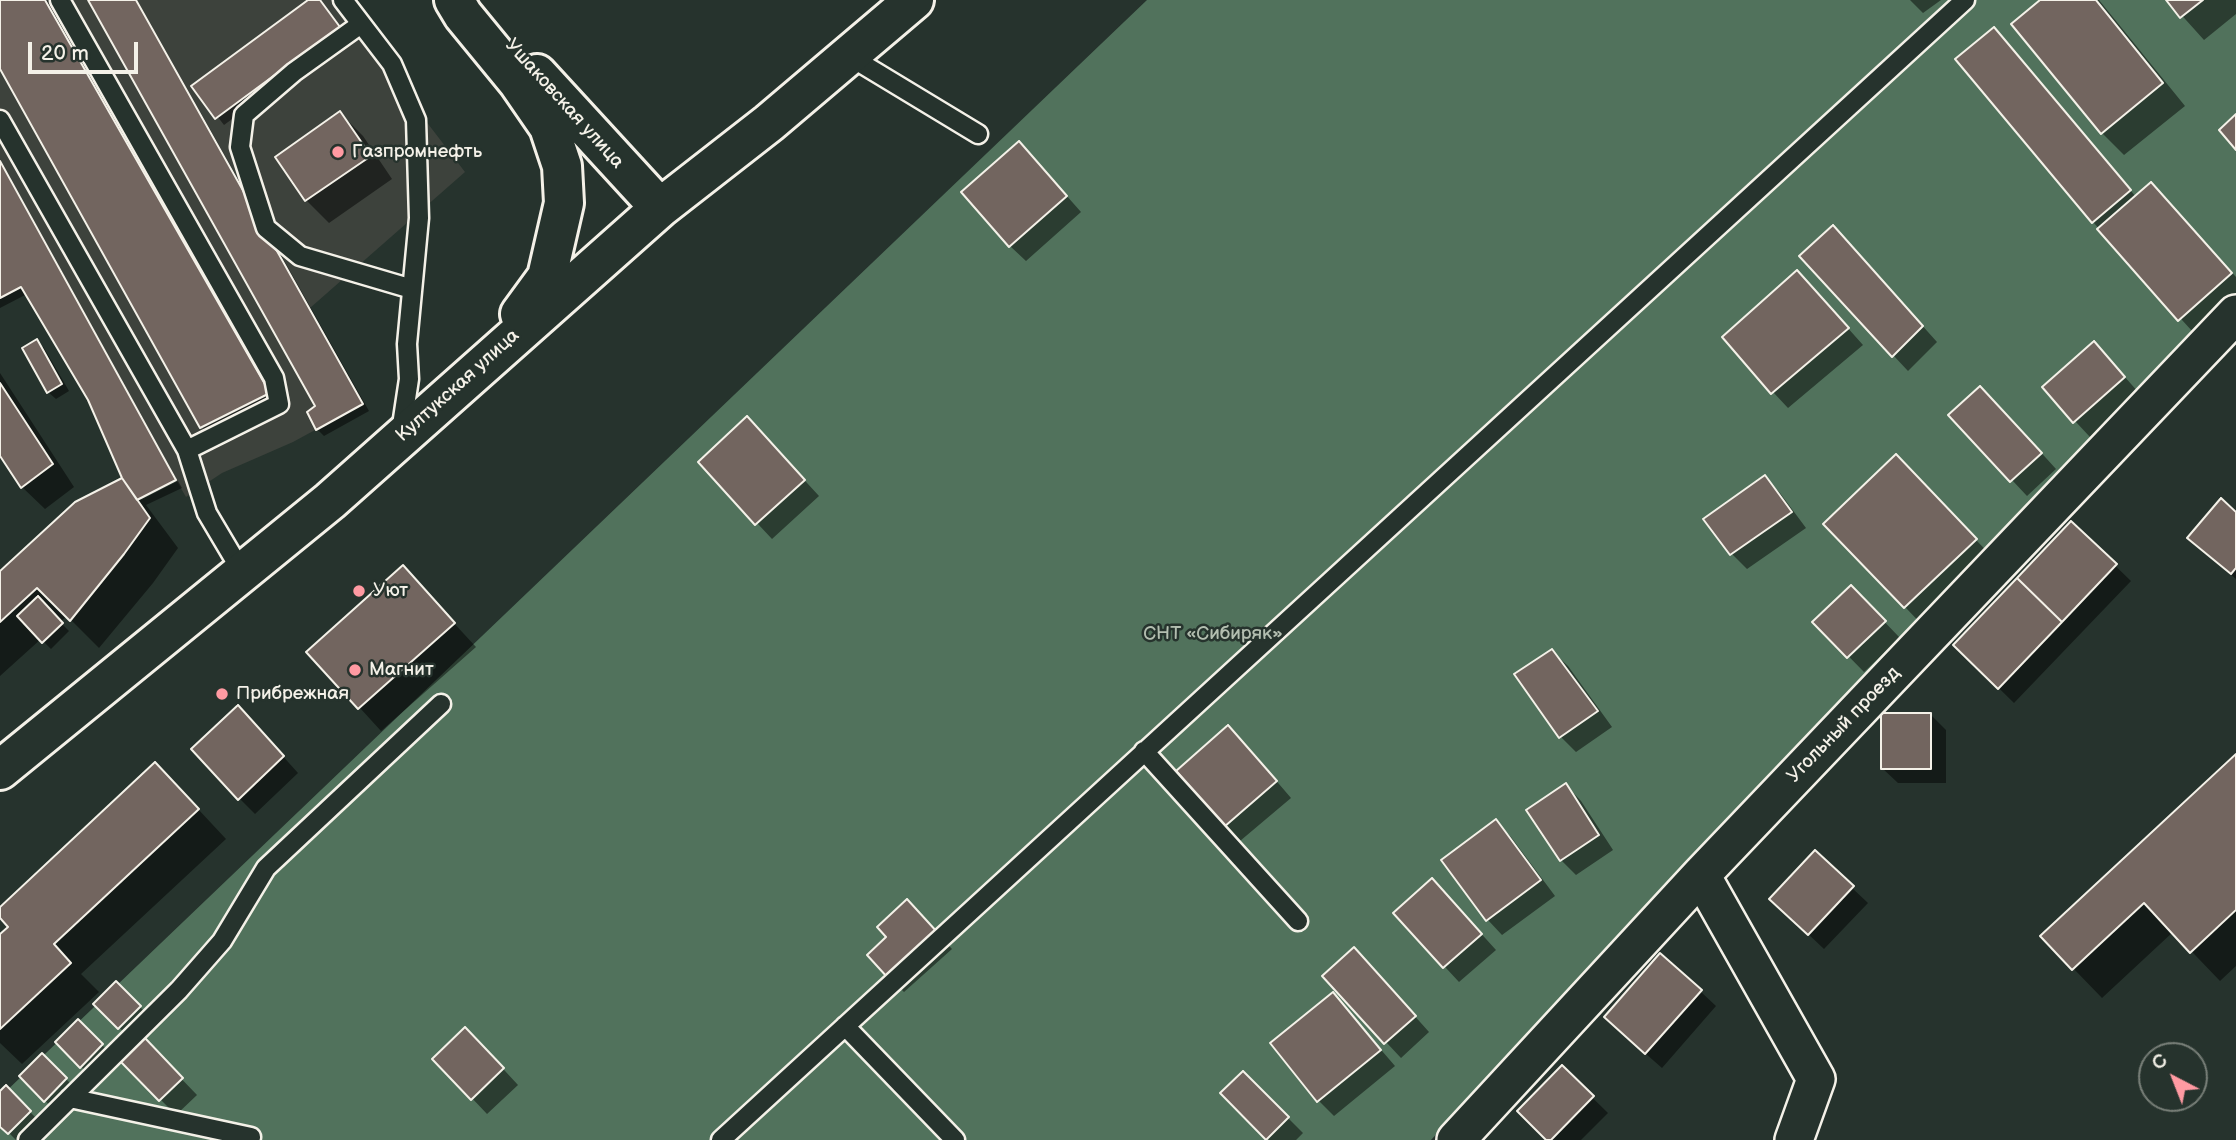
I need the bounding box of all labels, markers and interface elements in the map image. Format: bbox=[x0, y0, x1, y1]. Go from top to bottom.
scale bar bbox=[32, 28, 142, 72]
street label: Ушаковская улица bbox=[500, 34, 628, 174]
text: 20 m bbox=[41, 41, 89, 66]
place label: Газпромнефть bbox=[352, 141, 482, 163]
marker: Газпромнефть bbox=[330, 144, 346, 160]
street label: Култукская улица bbox=[392, 325, 524, 447]
place label: Уют bbox=[373, 580, 408, 602]
marker: Уют bbox=[351, 583, 367, 599]
park label: СНТ «Сибиряк» bbox=[1143, 623, 1283, 645]
place label: Магнит bbox=[369, 659, 434, 681]
marker: Магнит bbox=[347, 662, 363, 678]
street label: Угольный проезд bbox=[1783, 662, 1905, 788]
place label: Прибрежная bbox=[236, 683, 349, 705]
marker: Прибрежная bbox=[214, 686, 230, 702]
north arrow bbox=[2138, 1042, 2208, 1112]
text: С bbox=[2147, 1050, 2173, 1075]

